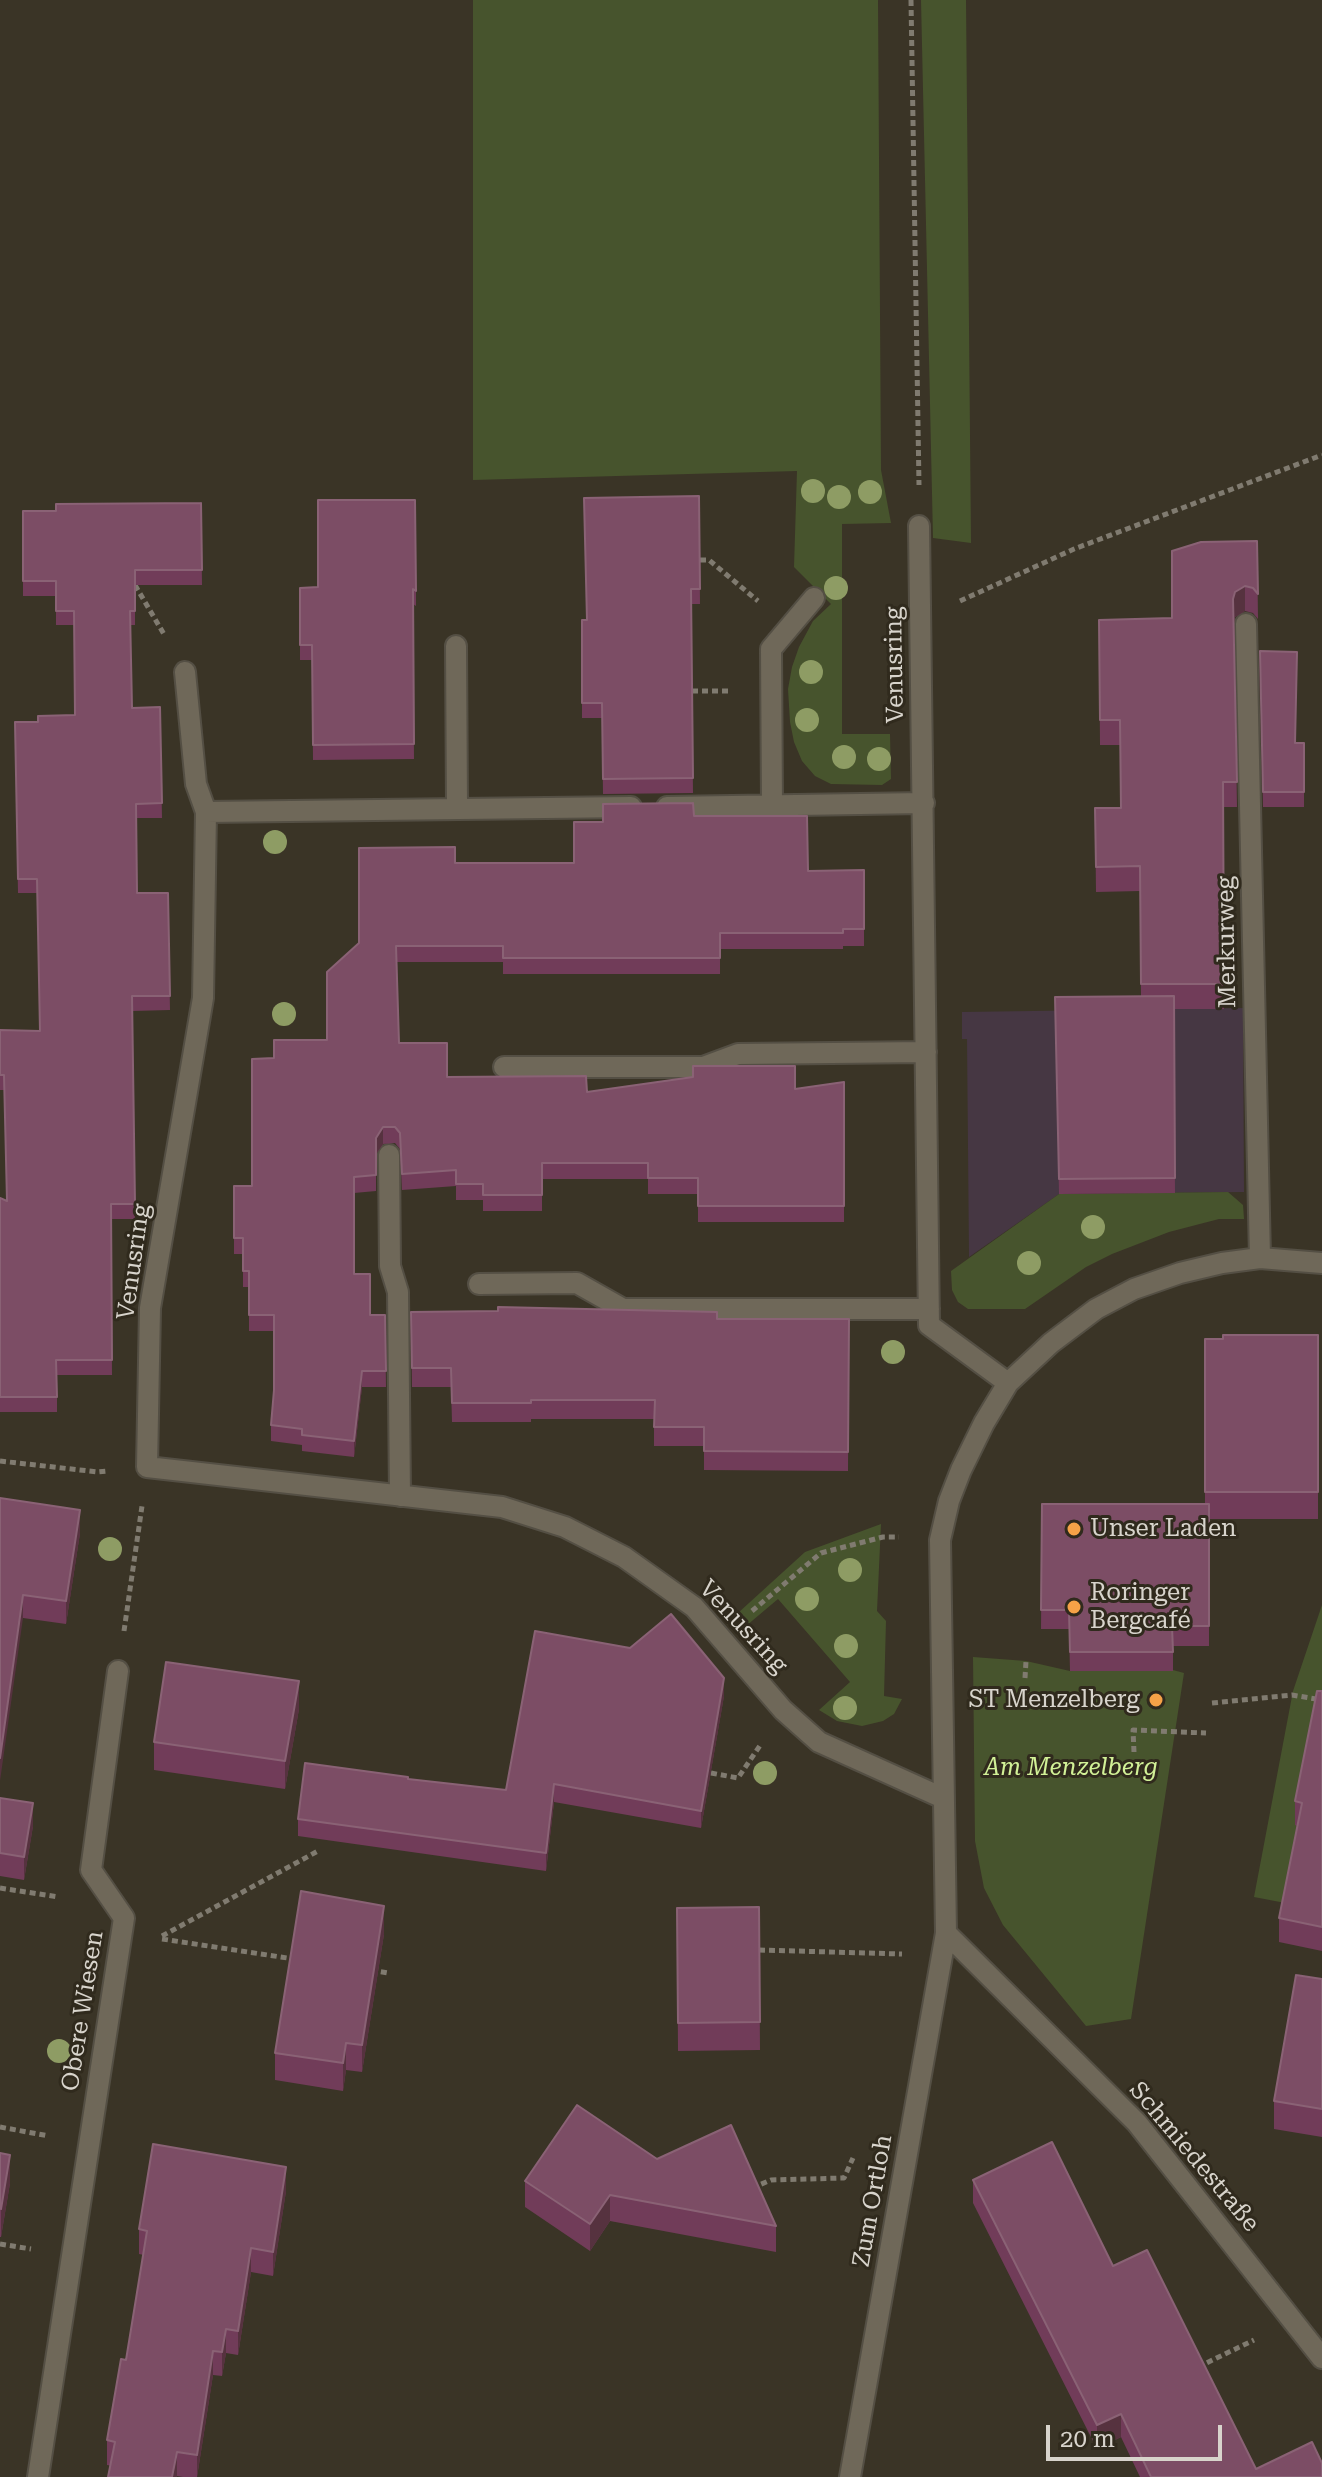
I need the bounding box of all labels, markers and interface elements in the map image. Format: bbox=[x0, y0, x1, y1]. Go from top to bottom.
street label: Venusring bbox=[880, 606, 910, 724]
street label: Merkurweg bbox=[1211, 876, 1243, 1008]
street label: Venusring bbox=[112, 1202, 156, 1322]
place label: Unser Laden bbox=[1090, 1515, 1237, 1543]
marker: Unser Laden bbox=[1065, 1520, 1083, 1538]
street label: Venusring bbox=[693, 1574, 793, 1680]
place label: Roringer Bergcafé bbox=[1090, 1579, 1191, 1635]
marker: Roringer Bergcafé bbox=[1065, 1598, 1083, 1616]
place label: ST Menzelberg bbox=[969, 1686, 1140, 1714]
marker: ST Menzelberg bbox=[1147, 1691, 1165, 1709]
park label: Am Menzelberg bbox=[984, 1754, 1158, 1782]
street label: Obere Wiesen bbox=[56, 1929, 110, 2093]
street label: Schmiedestraße bbox=[1123, 2076, 1265, 2238]
street label: Zum Ortloh bbox=[847, 2133, 899, 2269]
scale bar bbox=[1050, 2409, 1226, 2459]
text: 20 m bbox=[1060, 2425, 1115, 2453]

